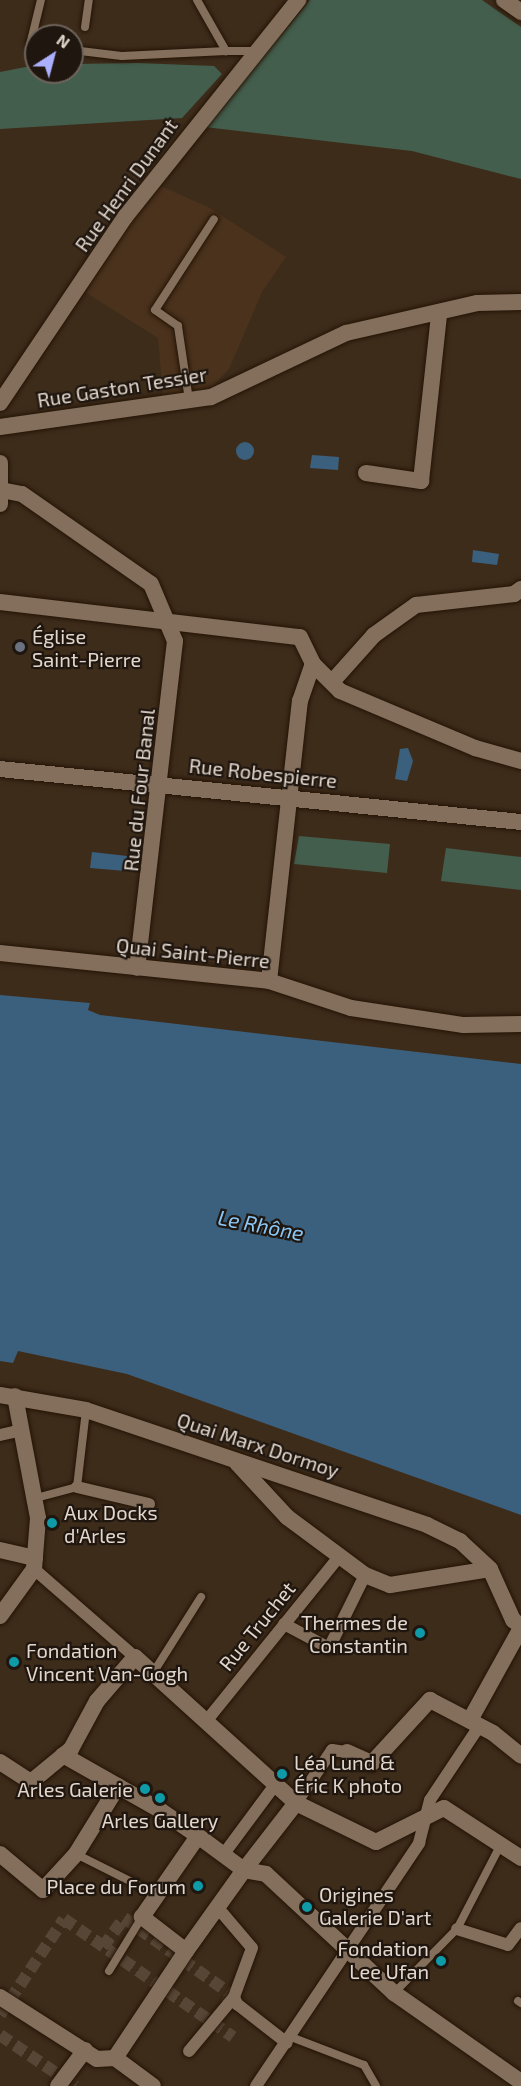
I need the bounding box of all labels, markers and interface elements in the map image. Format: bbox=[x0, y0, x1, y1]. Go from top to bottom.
north arrow bbox=[24, 24, 84, 84]
text: N bbox=[53, 30, 74, 52]
street label: Rue Henri Dunant bbox=[70, 114, 182, 256]
street label: Rue Gaston Tessier bbox=[35, 362, 209, 412]
place label: Église Saint-Pierre bbox=[32, 624, 141, 671]
marker: Église Saint-Pierre bbox=[13, 640, 27, 654]
street label: Rue du Four Banal bbox=[118, 707, 160, 873]
street label: Rue Robespierre bbox=[188, 753, 338, 793]
street label: Quai Saint-Pierre bbox=[115, 933, 271, 973]
water label: Le Rhône bbox=[216, 1204, 306, 1246]
street label: Quai Marx Dormoy bbox=[174, 1408, 342, 1482]
place label: Aux Docks d'Arles bbox=[64, 1500, 158, 1547]
marker: Aux Docks d'Arles bbox=[45, 1516, 59, 1530]
street label: Rue Truchet bbox=[214, 1577, 300, 1675]
place label: Thermes de Constantin bbox=[301, 1610, 408, 1657]
marker: Thermes de Constantin bbox=[413, 1626, 427, 1640]
place label: Fondation Vincent Van-Gogh bbox=[26, 1638, 189, 1685]
marker: Fondation Vincent Van-Gogh bbox=[7, 1655, 21, 1669]
place label: Léa Lund & Éric K photo bbox=[294, 1750, 402, 1797]
marker: Léa Lund & Éric K photo bbox=[275, 1767, 289, 1781]
place label: Arles Galerie bbox=[17, 1777, 133, 1801]
marker: Arles Galerie bbox=[138, 1782, 152, 1796]
marker: Arles Gallery bbox=[153, 1791, 167, 1805]
place label: Arles Gallery bbox=[102, 1808, 218, 1832]
place label: Place du Forum bbox=[46, 1874, 186, 1898]
marker: Place du Forum bbox=[191, 1879, 205, 1893]
place label: Origines Galerie D'art bbox=[319, 1883, 431, 1930]
marker: Origines Galerie D'art bbox=[300, 1900, 314, 1914]
place label: Fondation Lee Ufan bbox=[338, 1937, 429, 1984]
marker: Fondation Lee Ufan bbox=[434, 1954, 448, 1968]

